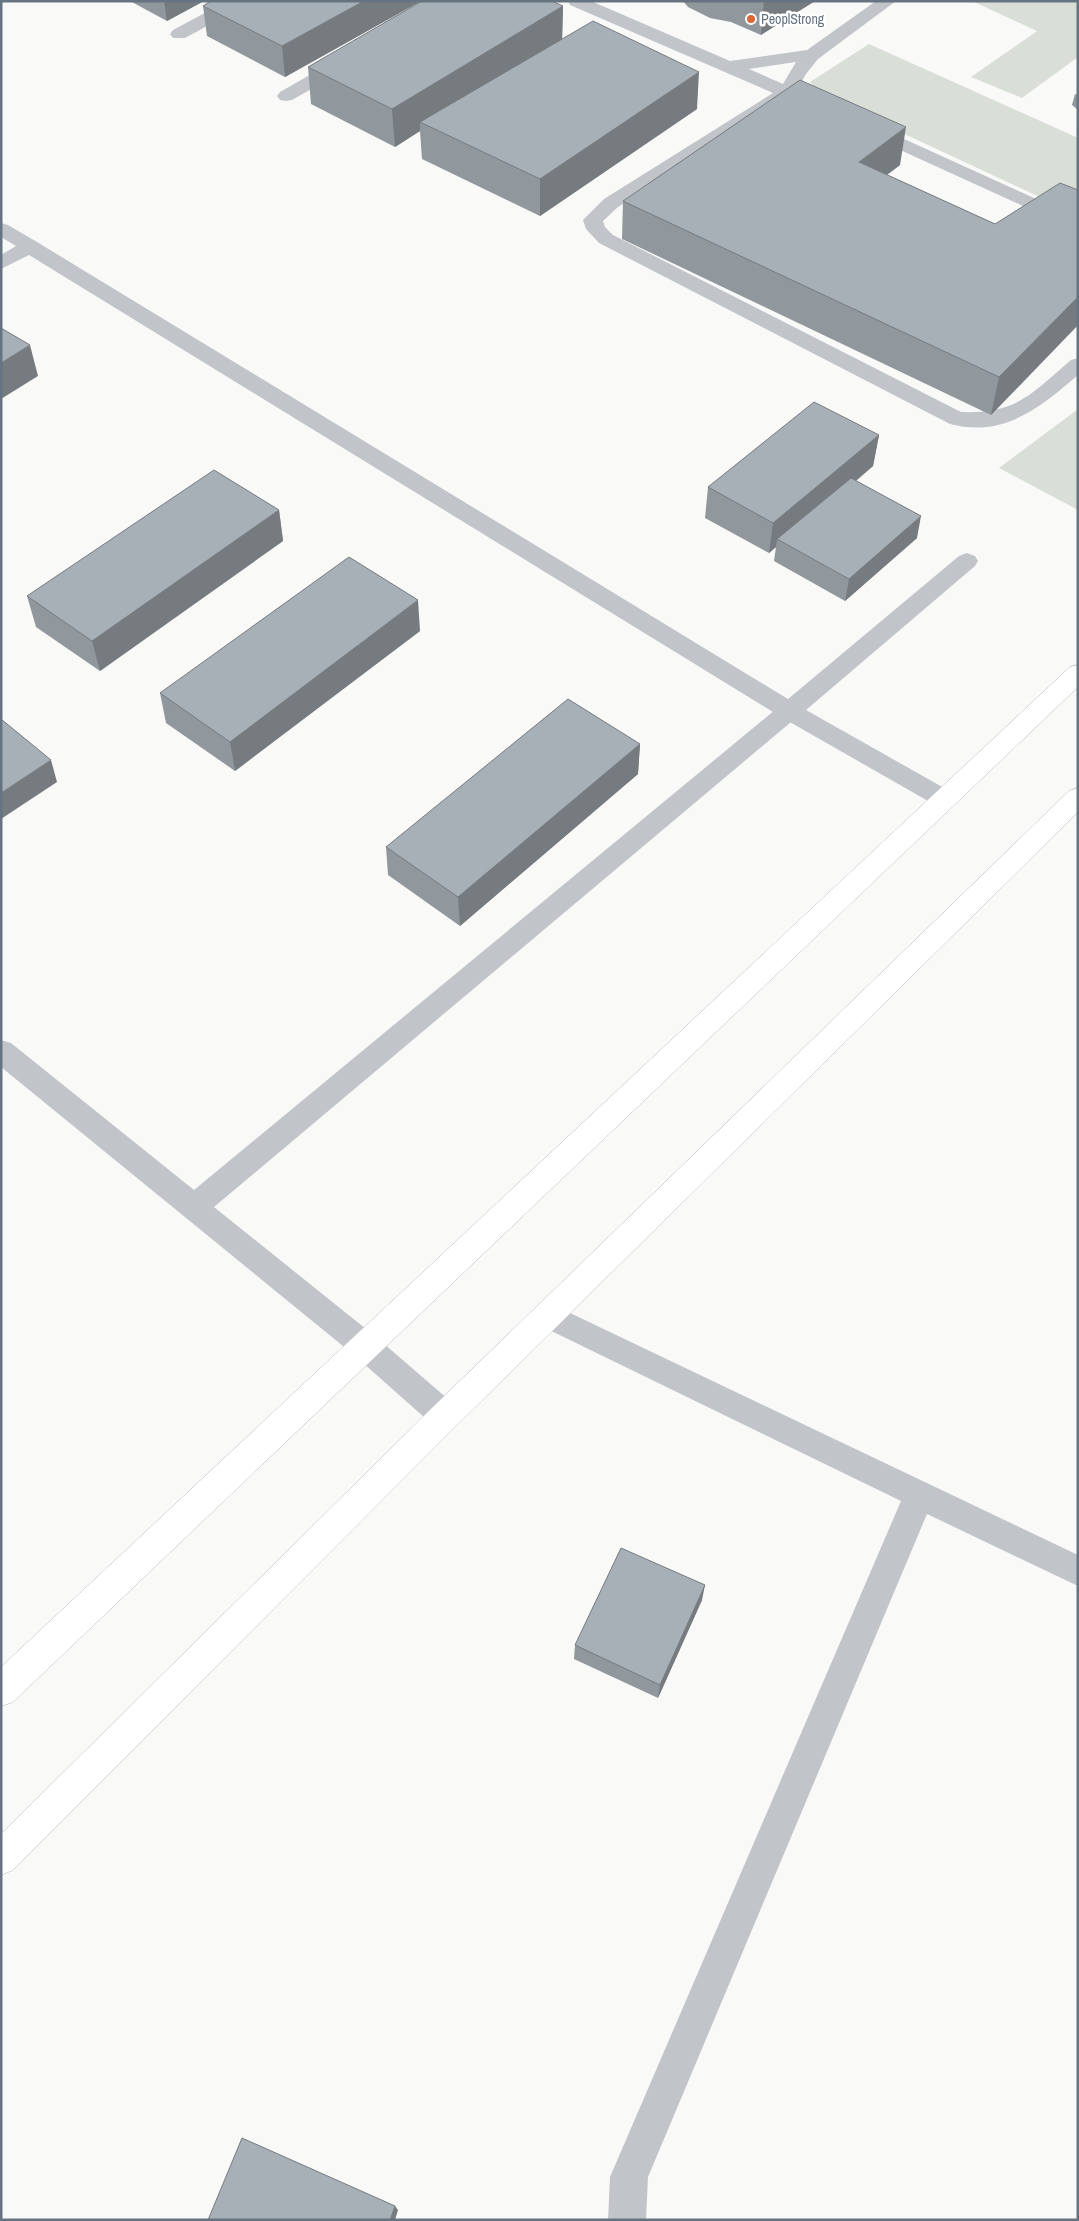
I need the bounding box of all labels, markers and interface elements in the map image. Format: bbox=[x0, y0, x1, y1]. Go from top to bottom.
place label: PeoplStrong bbox=[761, 10, 825, 28]
marker: PeoplStrong bbox=[745, 13, 757, 25]

